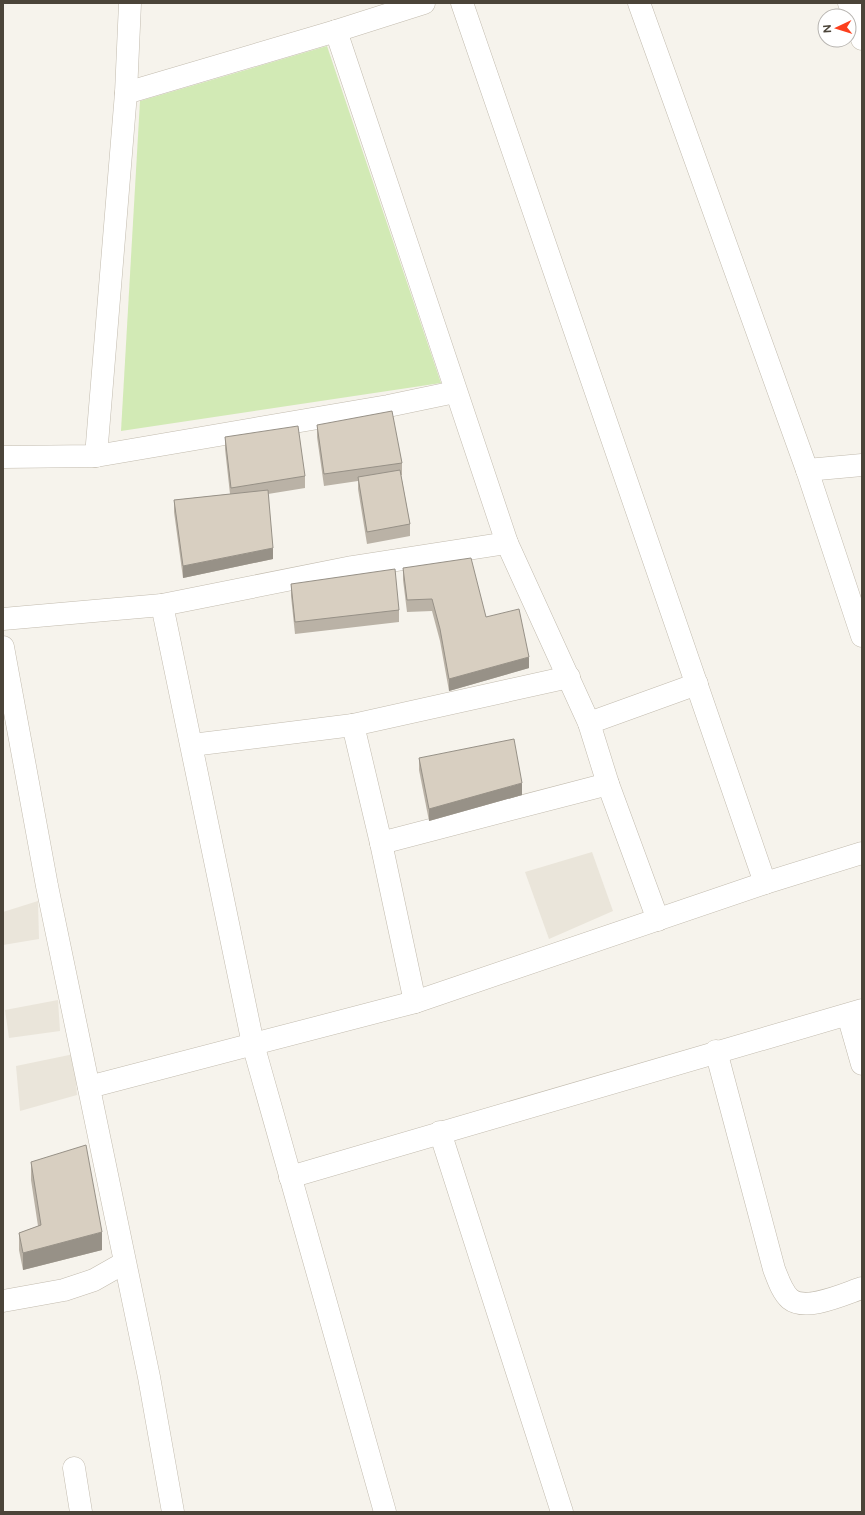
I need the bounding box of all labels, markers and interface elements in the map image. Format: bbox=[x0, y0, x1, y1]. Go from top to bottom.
north arrow bbox=[817, 8, 857, 48]
text: N bbox=[821, 24, 834, 33]

